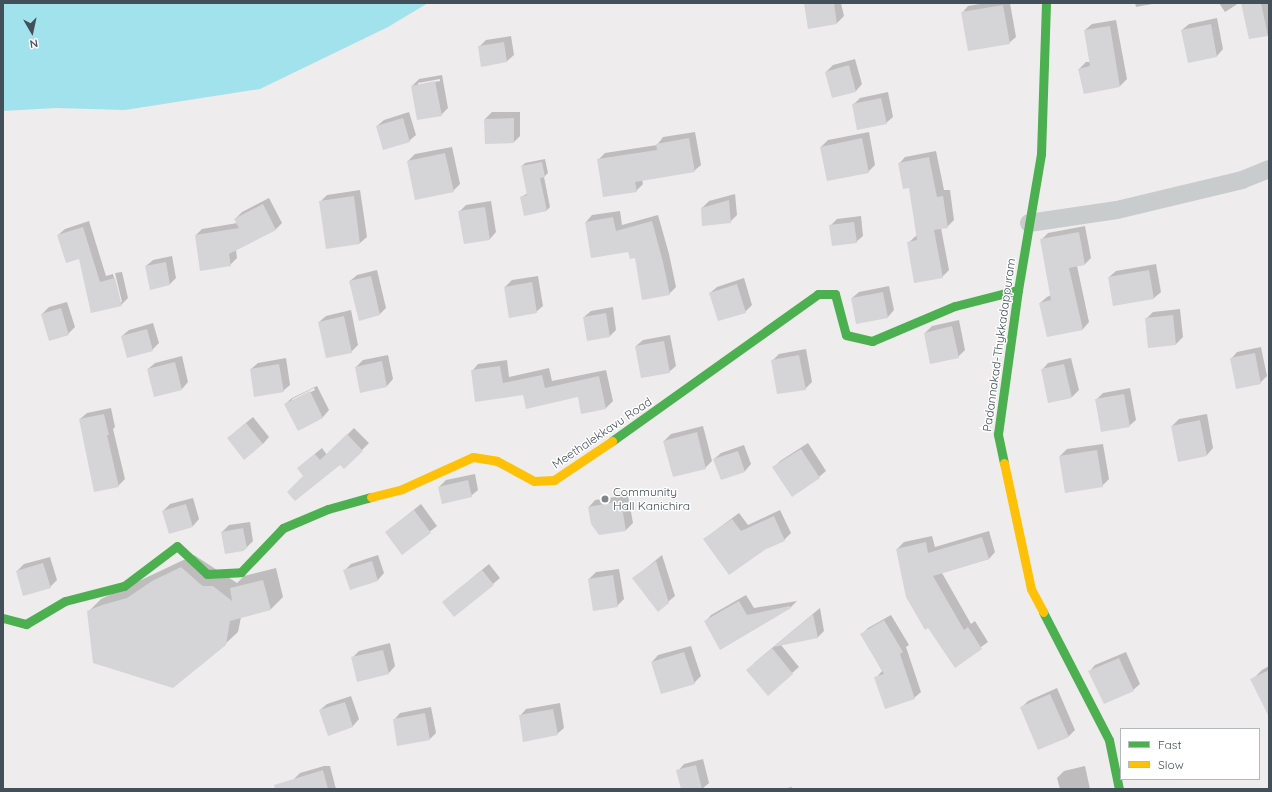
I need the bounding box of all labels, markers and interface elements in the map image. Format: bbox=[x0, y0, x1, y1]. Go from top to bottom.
north arrow bbox=[12, 12, 52, 52]
text: N bbox=[29, 36, 39, 51]
street label: Padannakad-Thykkadappuram bbox=[980, 257, 1018, 433]
street label: Meethalekkavu Road bbox=[549, 394, 655, 472]
place label: Community Hall Kanichira bbox=[613, 485, 690, 513]
marker: Community Hall Kanichira bbox=[600, 494, 610, 504]
legend bbox=[1120, 728, 1260, 780]
text: Fast bbox=[1158, 737, 1182, 752]
text: Slow bbox=[1158, 757, 1184, 772]

